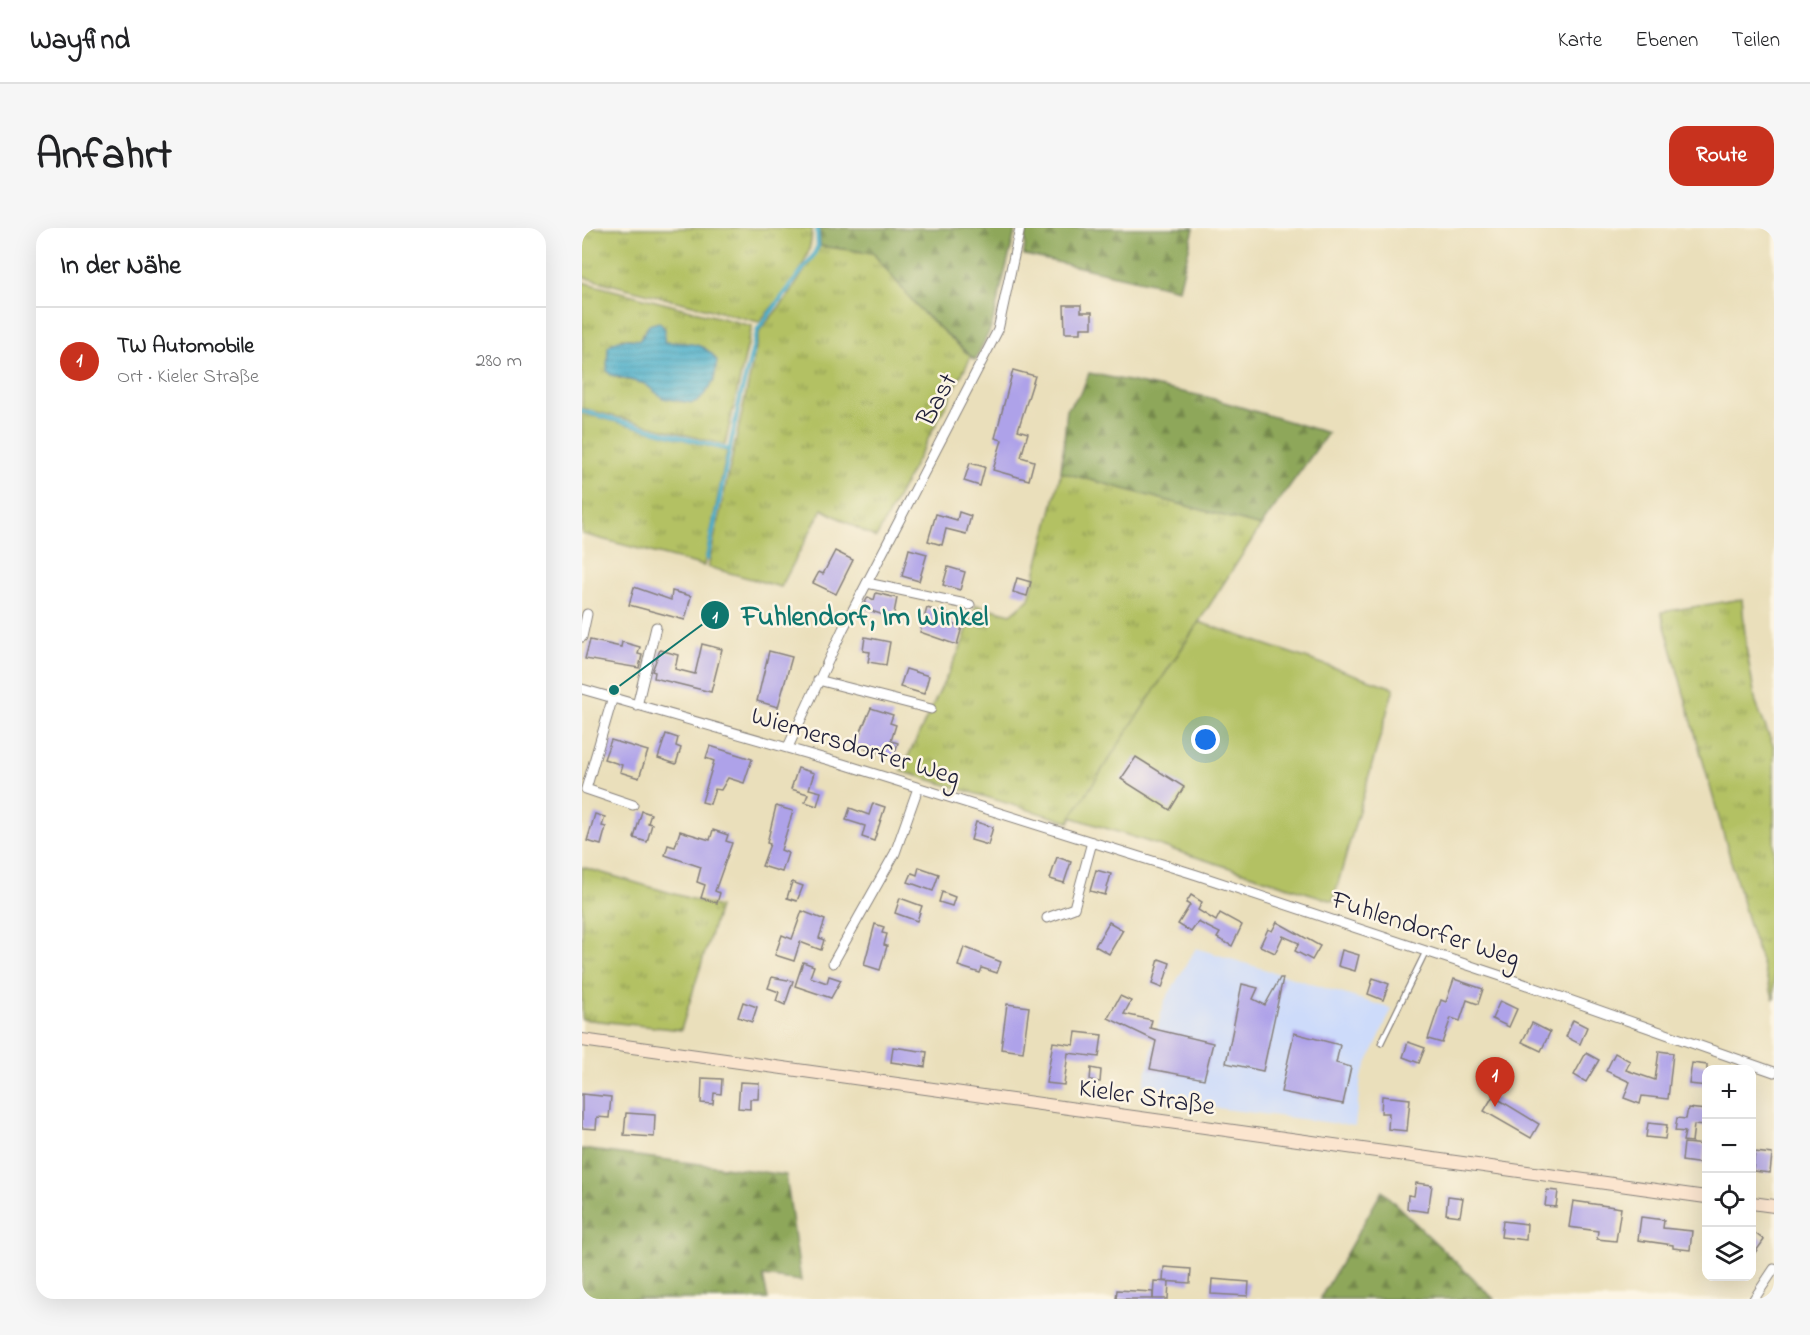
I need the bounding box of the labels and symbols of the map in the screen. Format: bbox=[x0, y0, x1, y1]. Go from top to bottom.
street label: Bast bbox=[907, 366, 968, 435]
callout: Fuhlendorf, Im Winkel bbox=[700, 592, 1001, 638]
text: Fuhlendorf, Im Winkel bbox=[739, 598, 989, 639]
text: 1 bbox=[712, 605, 718, 631]
street label: Wiemersdorfer Weg bbox=[746, 697, 965, 798]
your location bbox=[1191, 725, 1220, 754]
street label: Fuhlendorfer Weg bbox=[1325, 881, 1525, 979]
pin: 1 bbox=[1476, 1058, 1514, 1107]
street label: Kieler Straße bbox=[1076, 1070, 1218, 1127]

